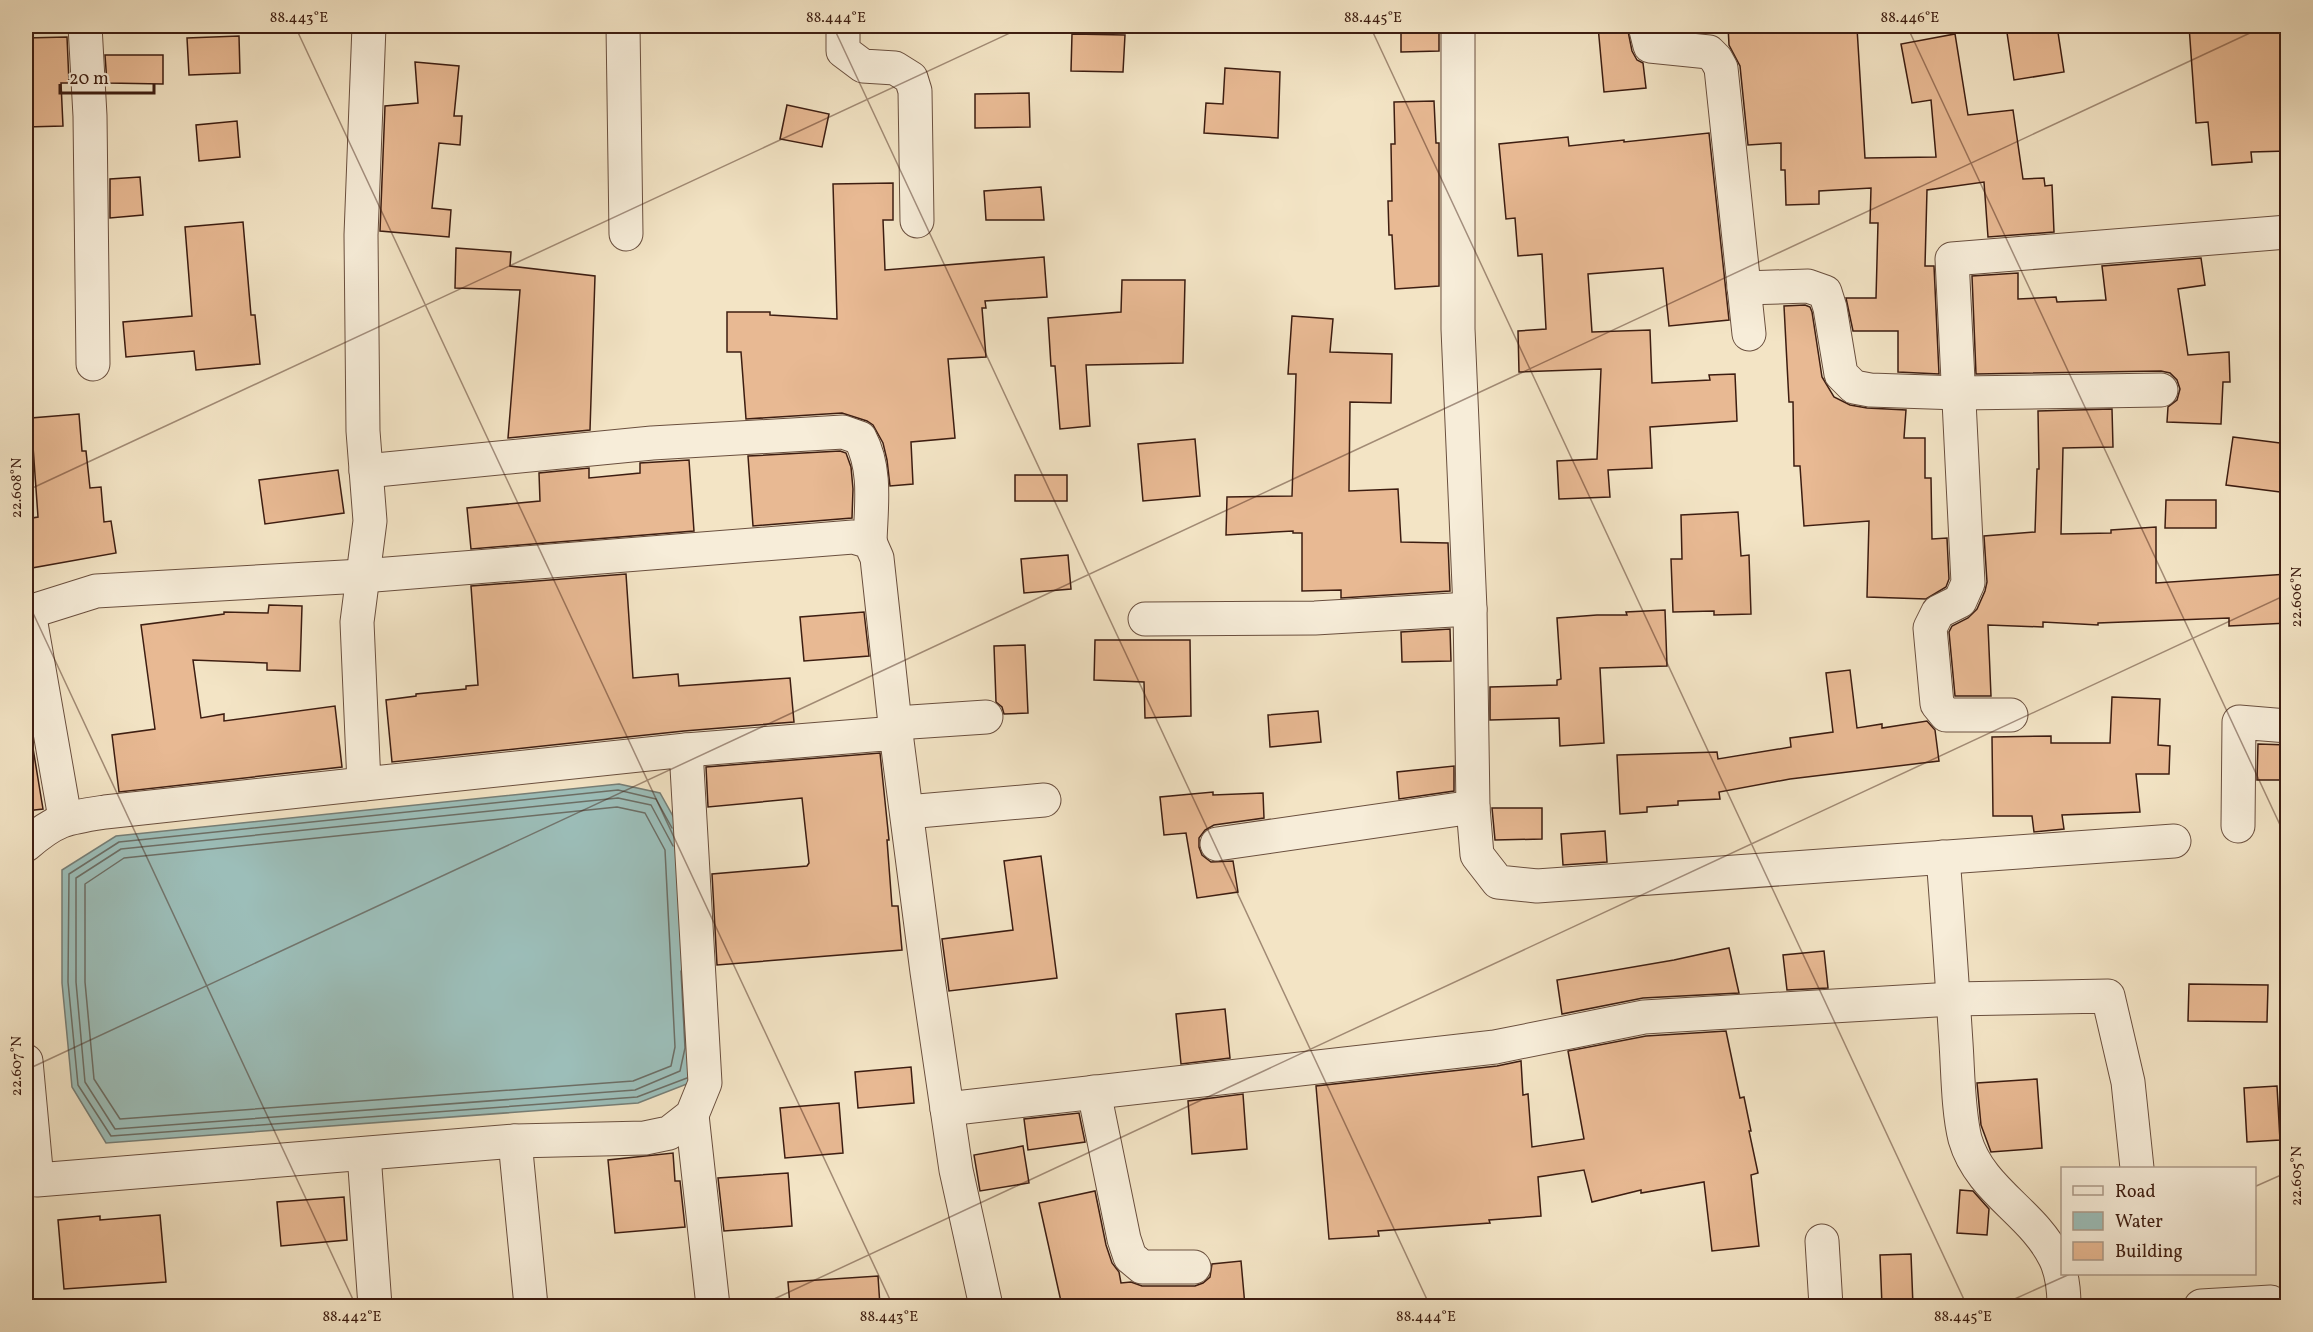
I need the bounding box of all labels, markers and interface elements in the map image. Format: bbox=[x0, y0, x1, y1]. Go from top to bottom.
text: 88.443°E bbox=[270, 8, 328, 29]
text: 88.444°E bbox=[806, 8, 866, 29]
text: 88.445°E bbox=[1344, 8, 1402, 29]
text: 88.446°E bbox=[1881, 8, 1939, 29]
scale bar bbox=[60, 57, 154, 95]
text: 20 m bbox=[69, 67, 109, 92]
text: 22.608°N bbox=[7, 458, 28, 518]
text: 22.606°N bbox=[2287, 567, 2308, 627]
text: 22.607°N bbox=[7, 1036, 28, 1096]
text: 22.605°N bbox=[2287, 1146, 2308, 1206]
legend bbox=[2061, 1167, 2256, 1275]
text: Road bbox=[2115, 1180, 2156, 1205]
text: Water bbox=[2115, 1210, 2163, 1235]
text: Building bbox=[2115, 1240, 2183, 1265]
text: 88.442°E bbox=[322, 1307, 382, 1328]
text: 88.443°E bbox=[860, 1307, 918, 1328]
text: 88.444°E bbox=[1396, 1307, 1456, 1328]
text: 88.445°E bbox=[1934, 1307, 1992, 1328]

